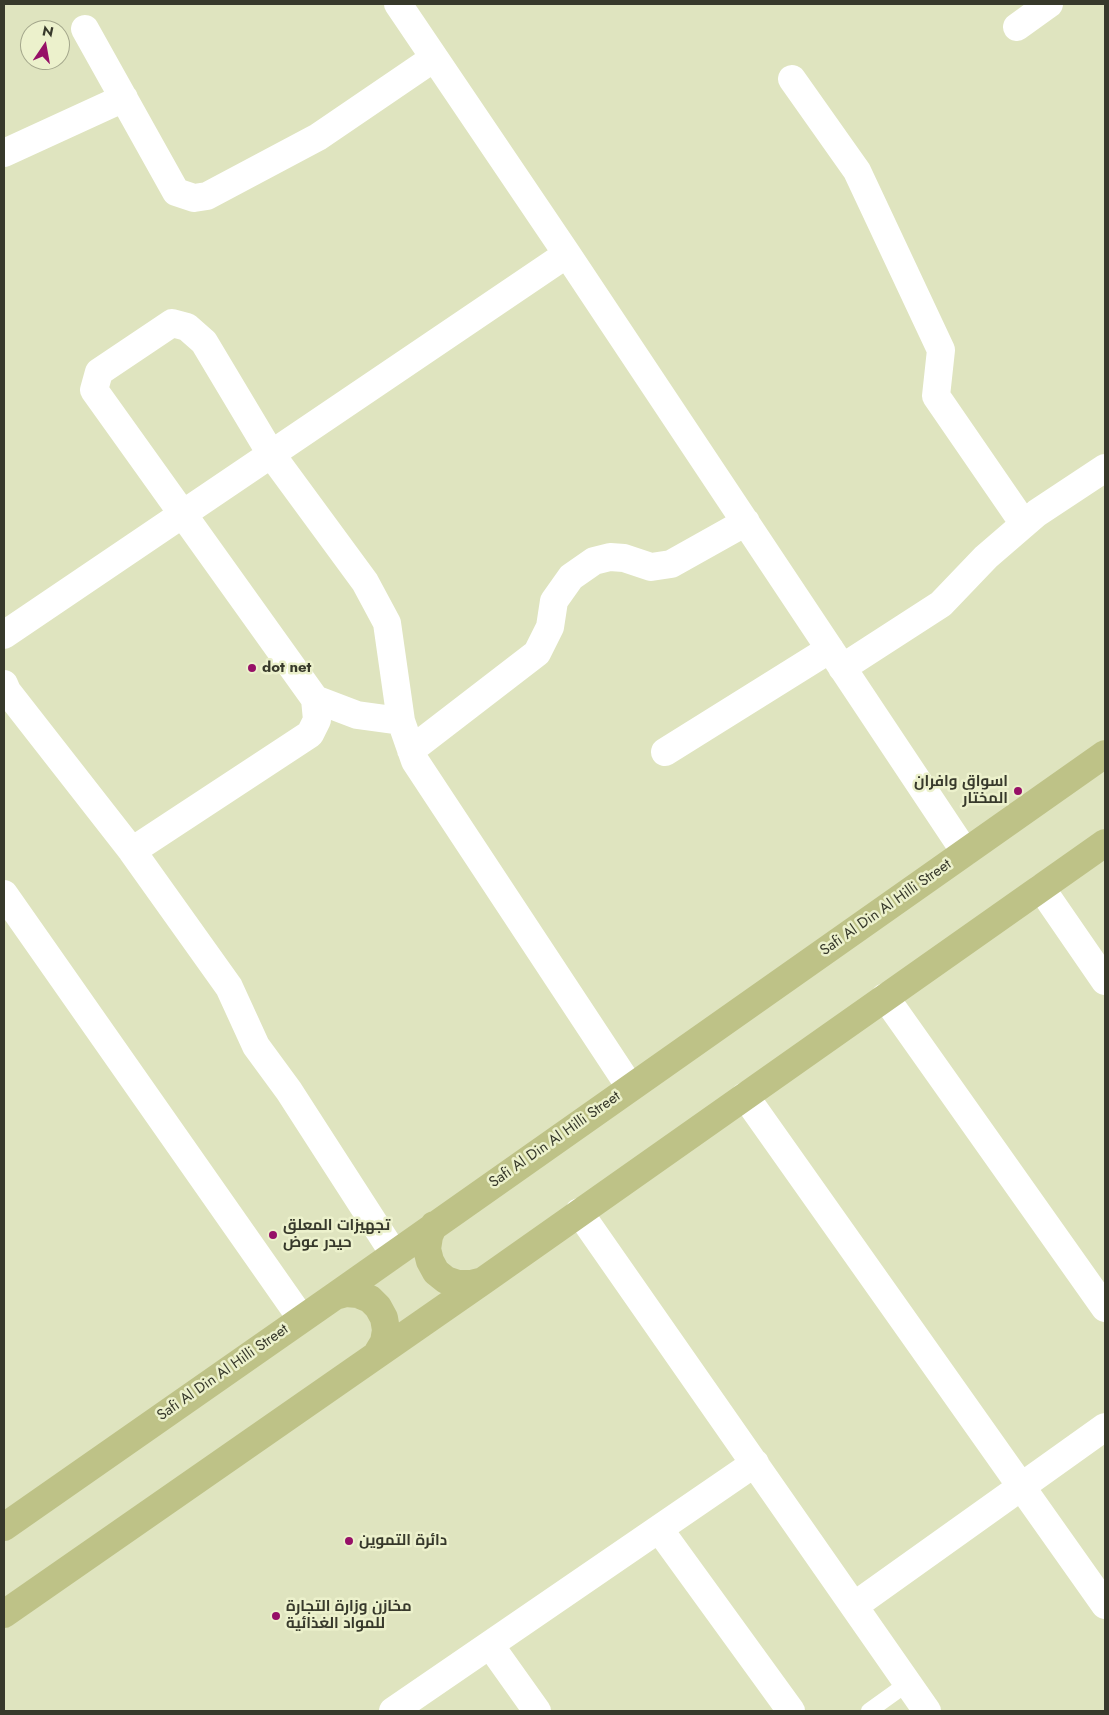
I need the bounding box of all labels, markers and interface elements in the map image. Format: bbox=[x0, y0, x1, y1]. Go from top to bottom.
north arrow bbox=[20, 20, 70, 70]
text: N bbox=[40, 20, 55, 42]
place label: dot net bbox=[262, 659, 311, 677]
marker: dot net bbox=[246, 662, 258, 674]
place label: اسواق وافران المختار bbox=[914, 773, 1008, 808]
marker: اسواق وافران المختار bbox=[1012, 785, 1024, 797]
street label: Safi Al Din Al Hilli Street bbox=[817, 856, 955, 960]
street label: Safi Al Din Al Hilli Street bbox=[486, 1088, 624, 1192]
place label: تجهيزات المعلق حيدر عوض bbox=[283, 1217, 390, 1252]
marker: تجهيزات المعلق حيدر عوض bbox=[267, 1229, 279, 1241]
street label: Safi Al Din Al Hilli Street bbox=[154, 1321, 292, 1425]
place label: دائرة التموين bbox=[359, 1532, 447, 1550]
marker: دائرة التموين bbox=[343, 1535, 355, 1547]
place label: مخازن وزارة التجارة للمواد الغذائية bbox=[286, 1598, 412, 1633]
marker: مخازن وزارة التجارة للمواد الغذائية bbox=[270, 1610, 282, 1622]

